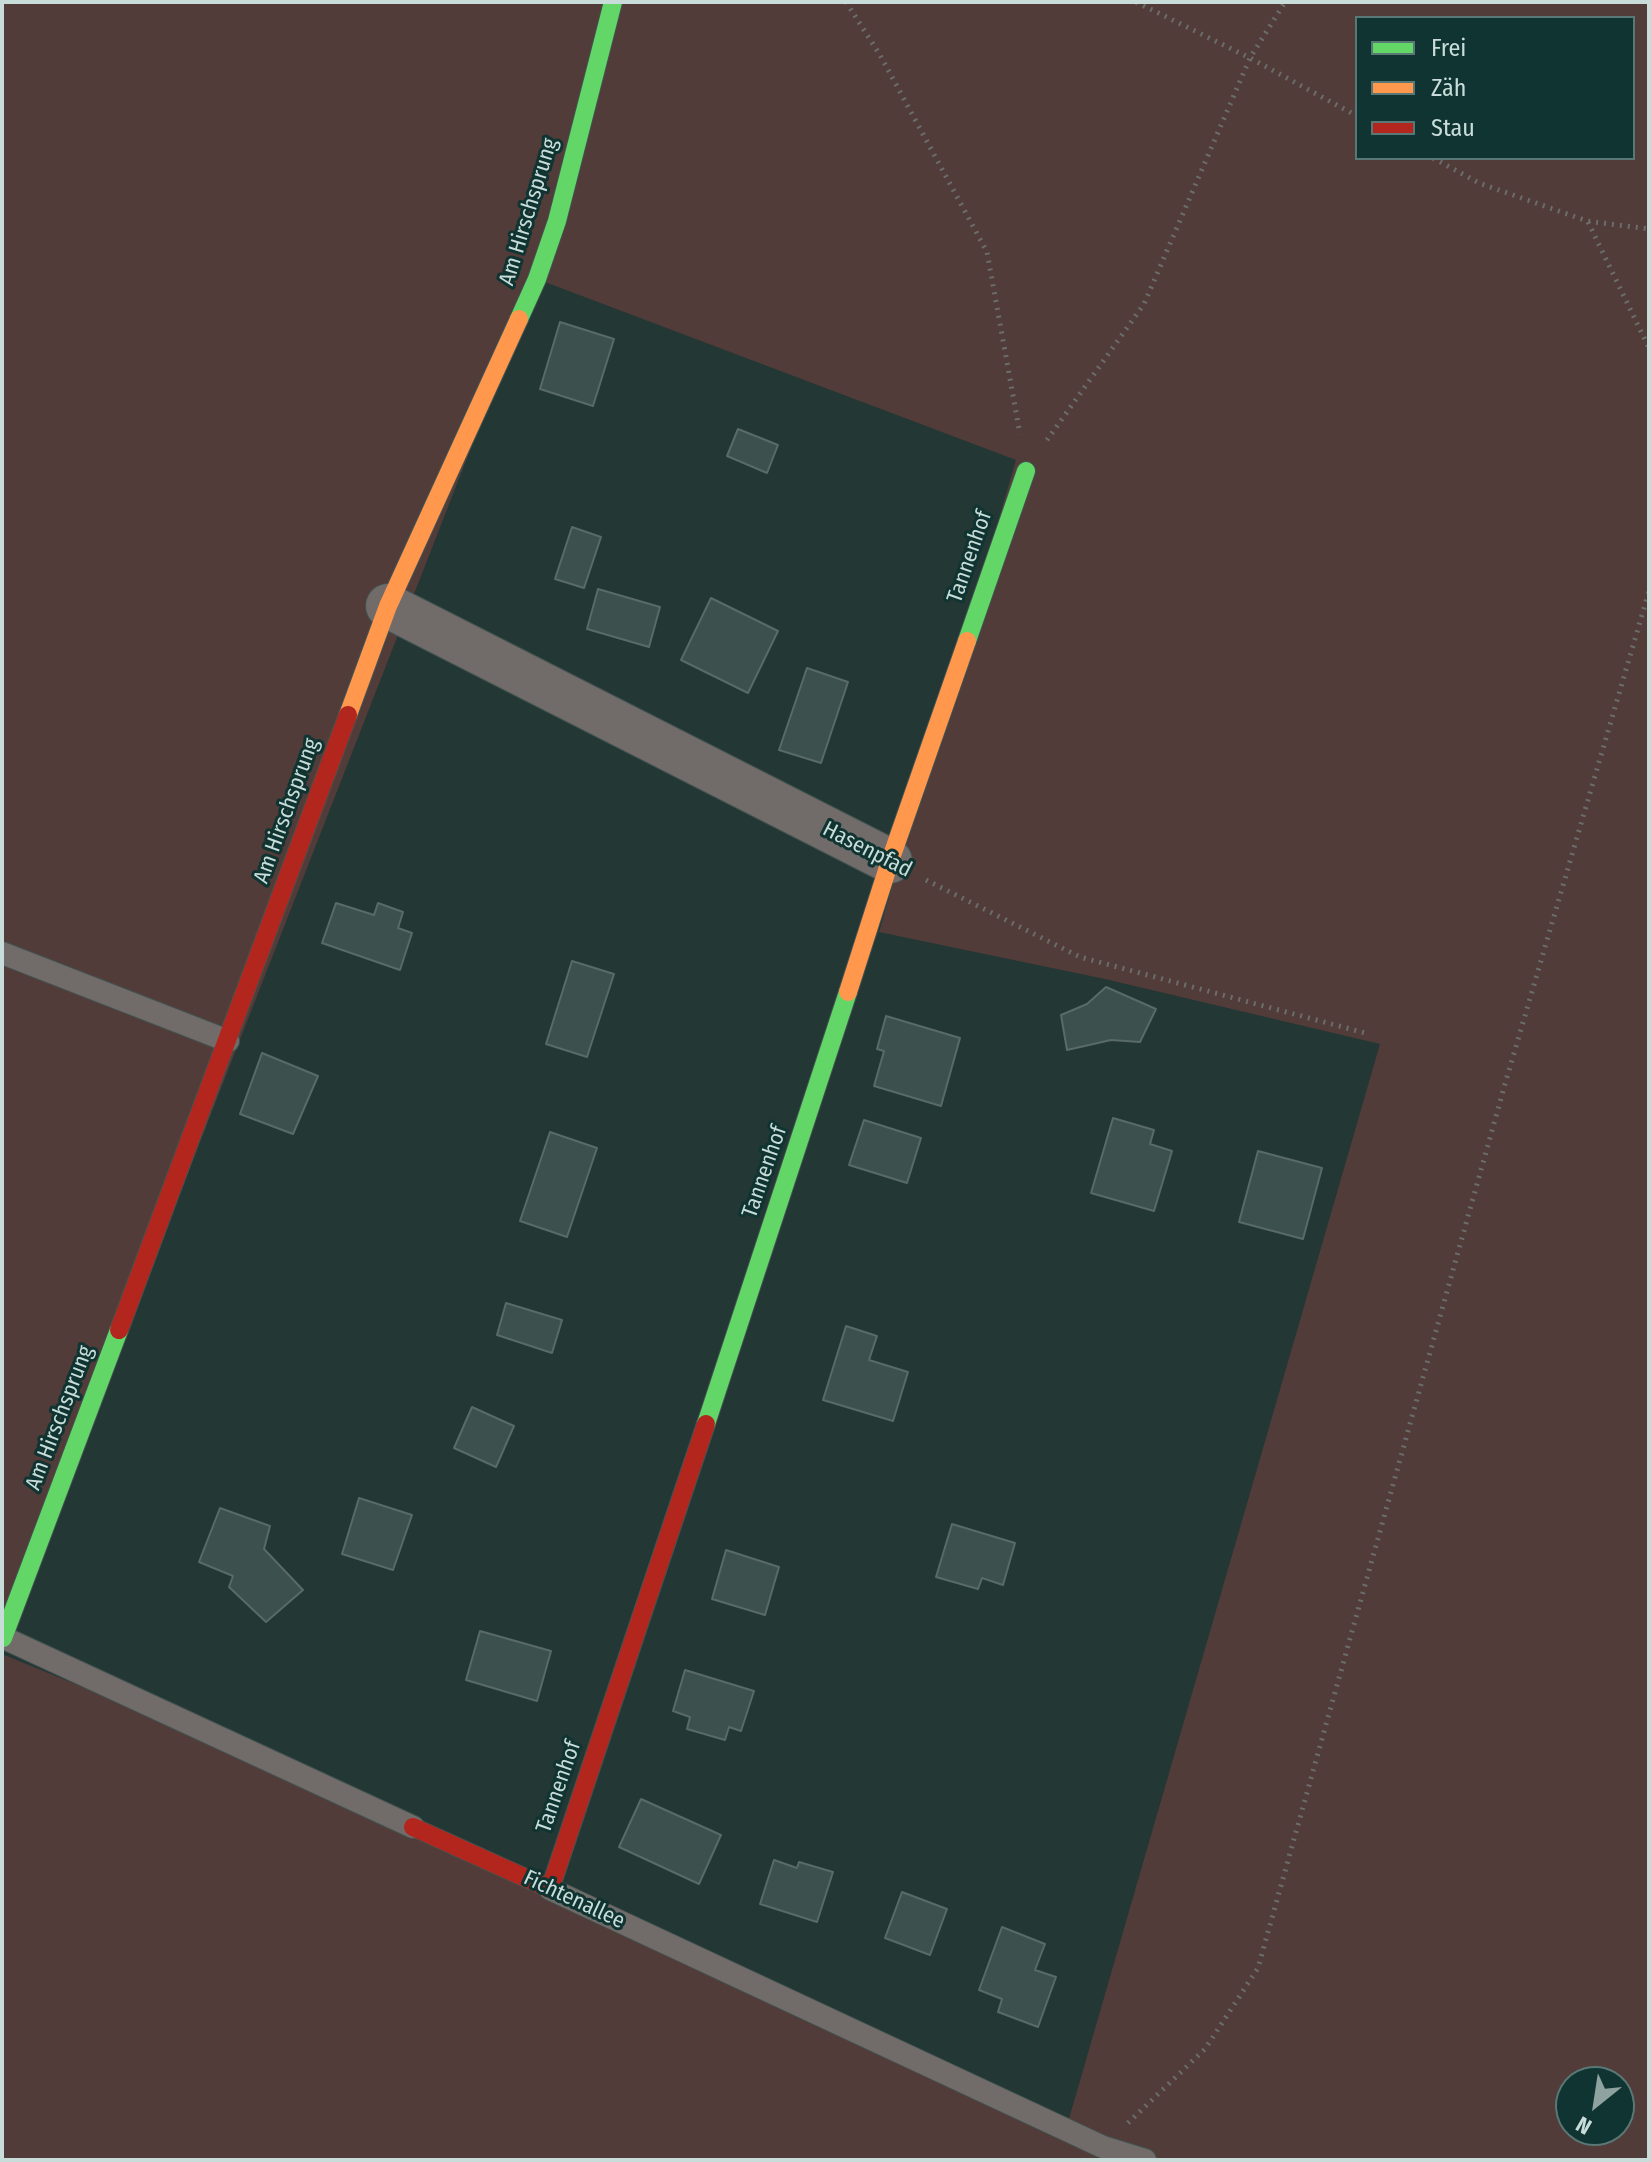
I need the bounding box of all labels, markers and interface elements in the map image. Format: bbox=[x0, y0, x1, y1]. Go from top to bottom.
legend bbox=[1355, 16, 1635, 160]
text: Frei bbox=[1431, 34, 1466, 62]
text: Zäh bbox=[1431, 74, 1466, 102]
text: Stau bbox=[1431, 114, 1475, 142]
street label: Am Hirschsprung bbox=[494, 135, 564, 289]
street label: Tannenhof bbox=[942, 508, 998, 606]
street label: Am Hirschsprung bbox=[249, 735, 325, 887]
street label: Hasenpfad bbox=[818, 816, 916, 884]
street label: Tannenhof bbox=[737, 1123, 793, 1221]
street label: Am Hirschsprung bbox=[20, 1342, 100, 1494]
street label: Tannenhof bbox=[531, 1738, 587, 1836]
street label: Fichtenallee bbox=[519, 1865, 629, 1935]
north arrow bbox=[1555, 2066, 1635, 2146]
text: N bbox=[1571, 2110, 1596, 2140]

